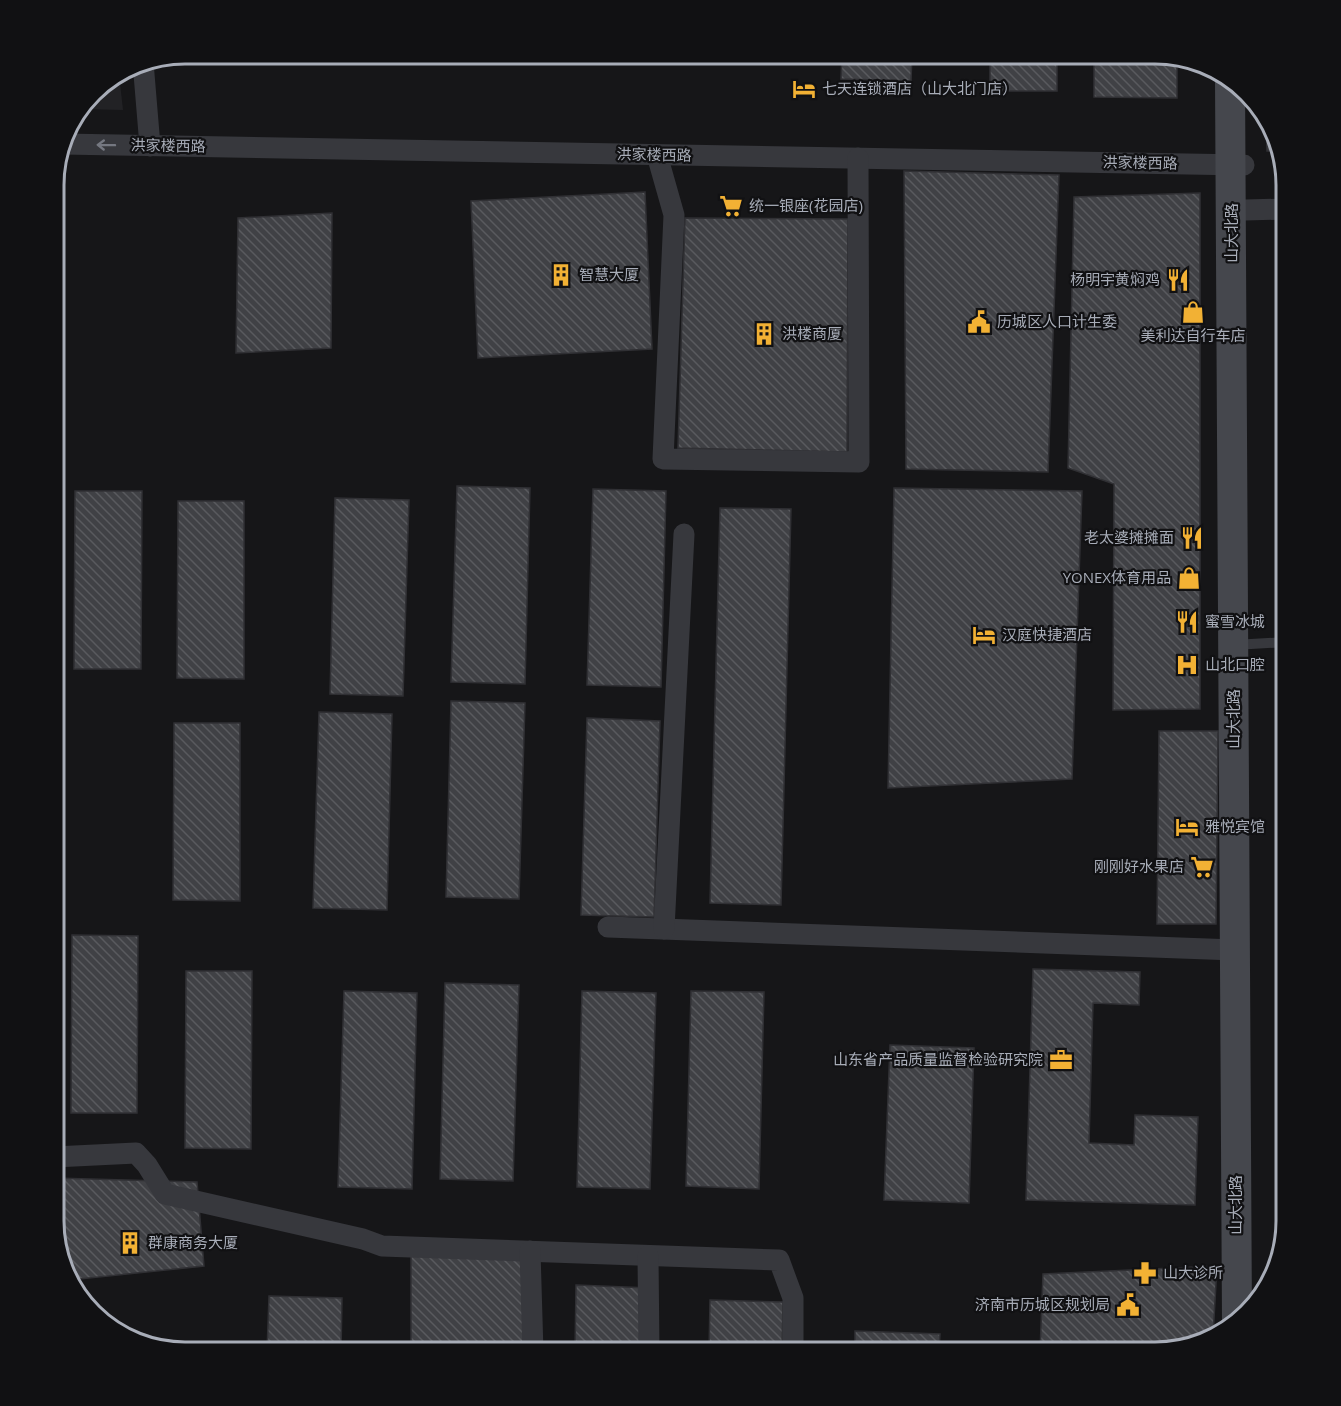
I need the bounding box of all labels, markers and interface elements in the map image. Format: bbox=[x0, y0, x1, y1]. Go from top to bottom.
hotel icon: 七天连锁酒店（山大北门店） bbox=[791, 76, 817, 102]
place label: 七天连锁酒店（山大北门店） bbox=[822, 78, 1017, 98]
street label: 洪家楼西路 bbox=[130, 134, 206, 156]
one-way arrow bbox=[97, 139, 117, 151]
street label: 洪家楼西路 bbox=[616, 143, 692, 165]
street label: 洪家楼西路 bbox=[1102, 151, 1178, 173]
supermarket icon: 统一银座(花园店) bbox=[718, 193, 744, 219]
place label: 统一银座(花园店) bbox=[749, 195, 863, 215]
street label: 山大北路 bbox=[1221, 203, 1241, 263]
building icon: 智慧大厦 bbox=[548, 262, 574, 288]
place label: 智慧大厦 bbox=[579, 264, 639, 284]
restaurant icon: 杨明宇黄焖鸡 bbox=[1165, 267, 1191, 293]
place label: 杨明宇黄焖鸡 bbox=[1070, 269, 1160, 289]
shop icon: 美利达自行车店 bbox=[1180, 299, 1206, 325]
public building icon: 历城区人口计生委 bbox=[966, 309, 992, 335]
place label: 历城区人口计生委 bbox=[997, 311, 1117, 331]
building icon: 洪楼商厦 bbox=[751, 321, 777, 347]
place label: 洪楼商厦 bbox=[782, 323, 842, 343]
place label: 美利达自行车店 bbox=[1140, 325, 1246, 345]
restaurant icon: 老太婆摊摊面 bbox=[1179, 525, 1205, 551]
place label: 老太婆摊摊面 bbox=[1084, 527, 1174, 547]
shop icon: YONEX体育用品 bbox=[1176, 565, 1202, 591]
place label: YONEX体育用品 bbox=[1063, 567, 1171, 587]
restaurant icon: 蜜雪冰城 bbox=[1174, 609, 1200, 635]
place label: 蜜雪冰城 bbox=[1205, 611, 1265, 631]
hotel icon: 汉庭快捷酒店 bbox=[971, 622, 997, 648]
place label: 汉庭快捷酒店 bbox=[1002, 624, 1092, 644]
hospital icon: 山北口腔 bbox=[1174, 652, 1200, 678]
place label: 山北口腔 bbox=[1205, 654, 1265, 674]
street label: 山大北路 bbox=[1223, 689, 1243, 749]
hotel icon: 雅悦宾馆 bbox=[1174, 814, 1200, 840]
place label: 雅悦宾馆 bbox=[1205, 816, 1265, 836]
supermarket icon: 刚刚好水果店 bbox=[1189, 854, 1215, 880]
place label: 刚刚好水果店 bbox=[1094, 856, 1184, 876]
office icon: 山东省产品质量监督检验研究院 bbox=[1048, 1047, 1074, 1073]
place label: 山东省产品质量监督检验研究院 bbox=[833, 1049, 1043, 1069]
street label: 山大北路 bbox=[1225, 1175, 1245, 1235]
building icon: 群康商务大厦 bbox=[117, 1230, 143, 1256]
place label: 群康商务大厦 bbox=[148, 1232, 238, 1252]
pharmacy icon: 山大诊所 bbox=[1132, 1260, 1158, 1286]
place label: 山大诊所 bbox=[1163, 1262, 1223, 1282]
public building icon: 济南市历城区规划局 bbox=[1115, 1292, 1141, 1318]
place label: 济南市历城区规划局 bbox=[975, 1294, 1110, 1314]

